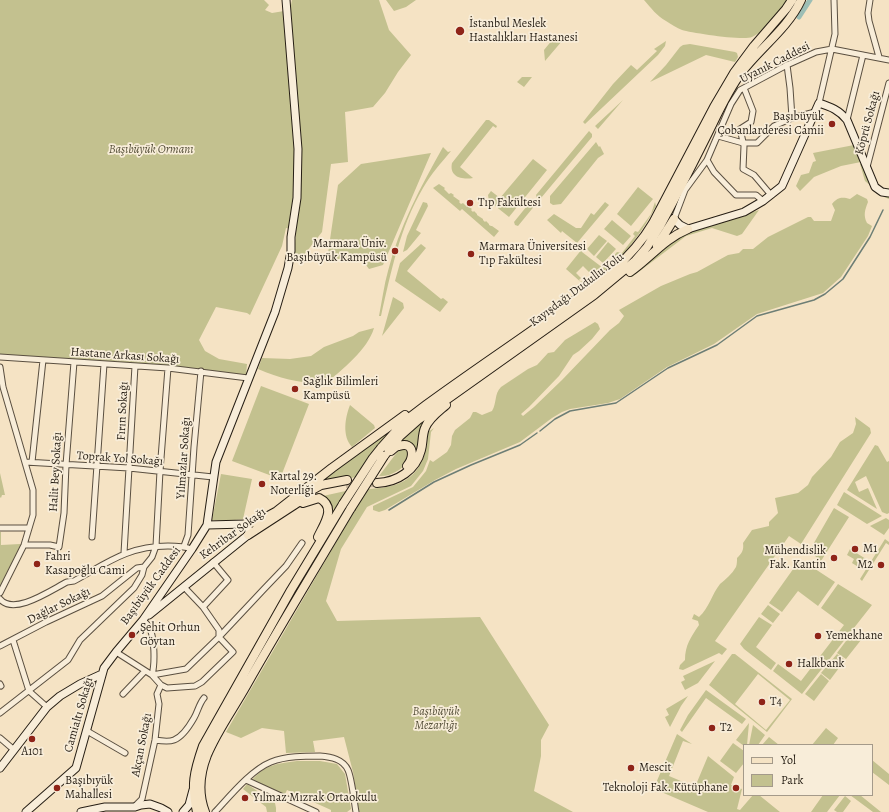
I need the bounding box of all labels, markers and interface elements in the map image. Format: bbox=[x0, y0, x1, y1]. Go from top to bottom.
place label: İstanbul Meslek Hastalıkları Hastanesi bbox=[469, 17, 578, 45]
marker: İstanbul Meslek Hastalıkları Hastanesi bbox=[454, 25, 466, 37]
street label: Uyanık Caddesi bbox=[738, 39, 812, 87]
street label: Köprü Sokağı bbox=[853, 89, 883, 157]
place label: Başıbüyük Çobanlarderesi Camii bbox=[717, 110, 824, 138]
marker: Başıbüyük Çobanlarderesi Camii bbox=[827, 119, 837, 129]
park label: Başıbüyük Ormanı bbox=[109, 143, 193, 157]
place label: Tıp Fakültesi bbox=[478, 196, 541, 210]
marker: Tıp Fakültesi bbox=[465, 198, 475, 208]
place label: Marmara Üniv. Başıbüyük Kampüsü bbox=[286, 237, 387, 265]
place label: Marmara Üniversitesi Tıp Fakültesi bbox=[479, 240, 586, 268]
marker: Marmara Üniv. Başıbüyük Kampüsü bbox=[390, 246, 400, 256]
marker: Marmara Üniversitesi Tıp Fakültesi bbox=[466, 249, 476, 259]
street label: Kayışdağı Dudullu Yolu bbox=[527, 250, 627, 330]
street label: Hastane Arkası Sokağı bbox=[70, 345, 180, 367]
place label: Sağlık Bilimleri Kampüsü bbox=[303, 375, 378, 403]
street label: Fırın Sokağı bbox=[114, 381, 132, 441]
marker: Sağlık Bilimleri Kampüsü bbox=[290, 384, 300, 394]
street label: Yılmazlar Sokağı bbox=[174, 417, 194, 499]
street label: Halit Bey Sokağı bbox=[47, 432, 65, 512]
street label: Toprak Yol Sokağı bbox=[76, 449, 164, 469]
place label: Kartal 29. Noterliği bbox=[270, 470, 317, 498]
marker: Kartal 29. Noterliği bbox=[257, 479, 267, 489]
street label: Kehribar Sokağı bbox=[197, 505, 269, 563]
place label: M1 bbox=[863, 542, 877, 556]
street label: Başıbüyük Caddesi bbox=[118, 544, 184, 628]
place label: Mühendislik Fak. Kantin bbox=[764, 544, 826, 572]
marker: M1 bbox=[850, 544, 860, 554]
place label: Fahri Kasapoğlu Cami bbox=[45, 550, 125, 578]
marker: Mühendislik Fak. Kantin bbox=[829, 553, 839, 563]
place label: M2 bbox=[857, 558, 873, 572]
marker: Fahri Kasapoğlu Cami bbox=[32, 559, 42, 569]
marker: M2 bbox=[876, 560, 886, 570]
street label: Dağlar Sokağı bbox=[25, 585, 93, 627]
place label: Şehit Orhun Göytan bbox=[140, 621, 200, 649]
place label: Yemekhane bbox=[826, 629, 883, 643]
marker: Şehit Orhun Göytan bbox=[127, 630, 137, 640]
marker: Yemekhane bbox=[813, 631, 823, 641]
place label: Halkbank bbox=[797, 657, 845, 671]
marker: Halkbank bbox=[784, 659, 794, 669]
street label: Camialtı Sokağı bbox=[61, 676, 97, 754]
place label: T4 bbox=[770, 695, 782, 709]
marker: T4 bbox=[757, 697, 767, 707]
park label: Başıbüyük Mezarlığı bbox=[412, 705, 460, 733]
street label: Akçan Sokağı bbox=[129, 712, 155, 778]
place label: T2 bbox=[720, 721, 732, 735]
marker: T2 bbox=[707, 723, 717, 733]
marker: A101 bbox=[27, 734, 37, 744]
legend bbox=[743, 744, 873, 796]
place label: A101 bbox=[21, 745, 43, 759]
text: Yol bbox=[781, 752, 796, 768]
place label: Mescit bbox=[639, 761, 672, 775]
marker: Mescit bbox=[626, 763, 636, 773]
text: Park bbox=[781, 772, 804, 788]
place label: Başıbıyük Mahallesi bbox=[65, 774, 113, 802]
place label: Teknoloji Fak. Kütüphane bbox=[603, 781, 728, 795]
marker: Başıbıyük Mahallesi bbox=[52, 783, 62, 793]
marker: Teknoloji Fak. Kütüphane bbox=[731, 783, 741, 793]
place label: Yılmaz Mızrak Ortaokulu bbox=[253, 791, 377, 805]
marker: Yılmaz Mızrak Ortaokulu bbox=[240, 793, 250, 803]

